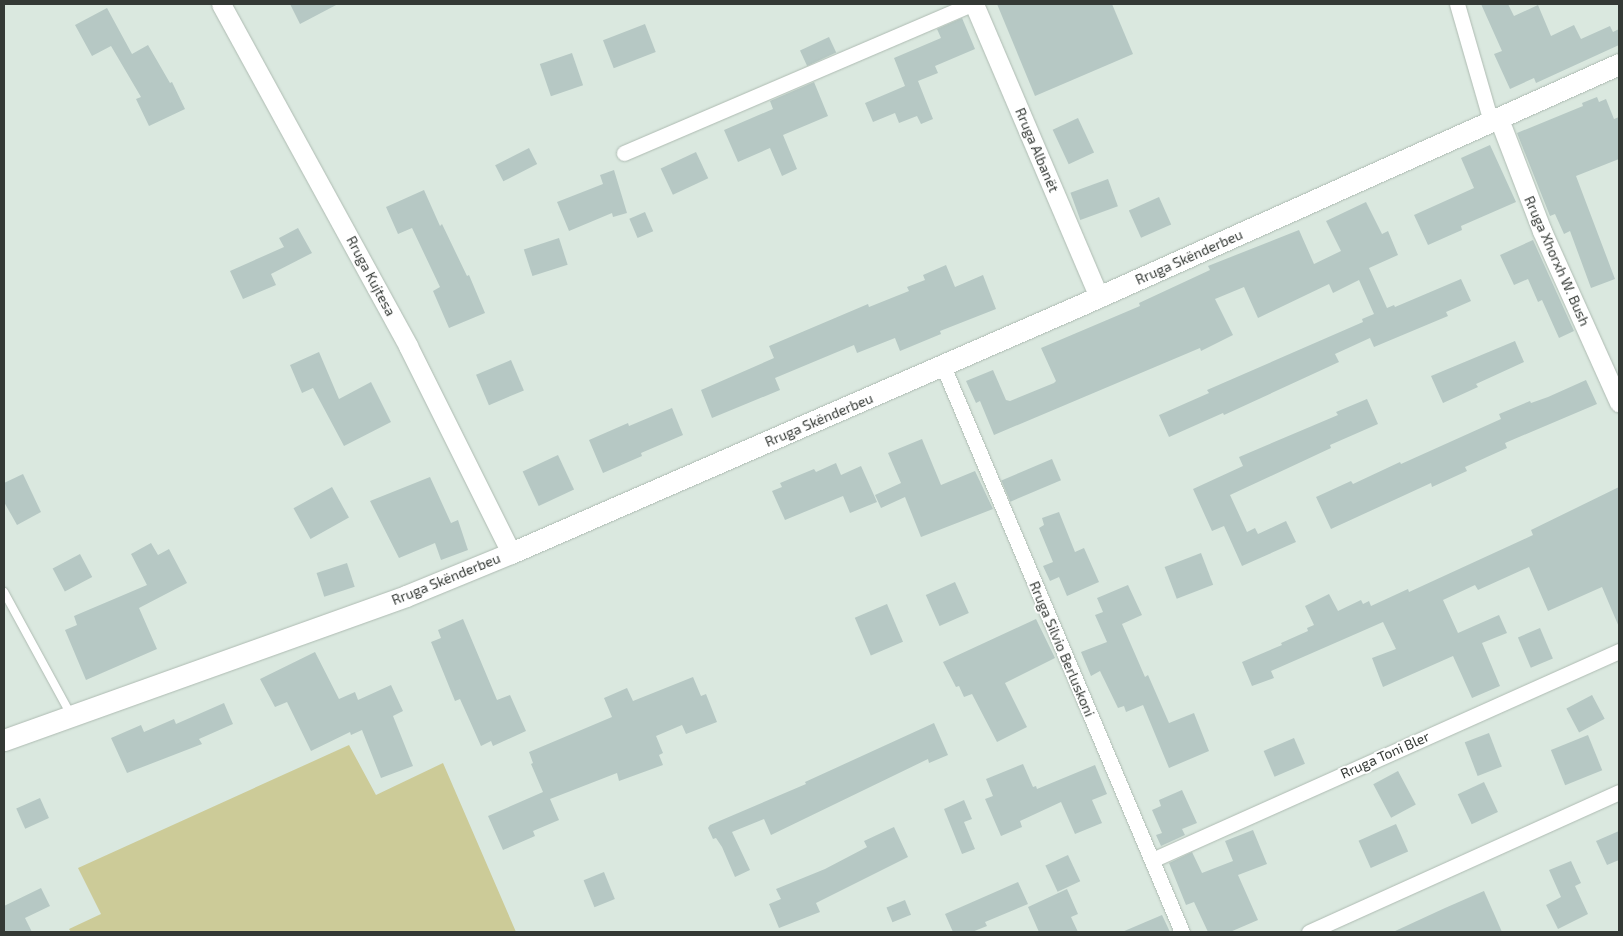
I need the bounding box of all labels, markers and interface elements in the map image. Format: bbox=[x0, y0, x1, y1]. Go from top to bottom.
street label: Rruga Albanët bbox=[1012, 105, 1062, 195]
street label: Rruga Xhorxh W. Bush bbox=[1521, 193, 1593, 329]
street label: Rruga Skënderbeu bbox=[1133, 226, 1245, 288]
street label: Rruga Kujtesa bbox=[343, 233, 399, 319]
street label: Rruga Skënderbeu bbox=[762, 390, 876, 450]
street label: Rruga Skënderbeu bbox=[389, 550, 503, 608]
street label: Rruga Silvio Berluskoni bbox=[1026, 579, 1098, 719]
street label: Rruga Toni Bler bbox=[1338, 728, 1432, 782]

